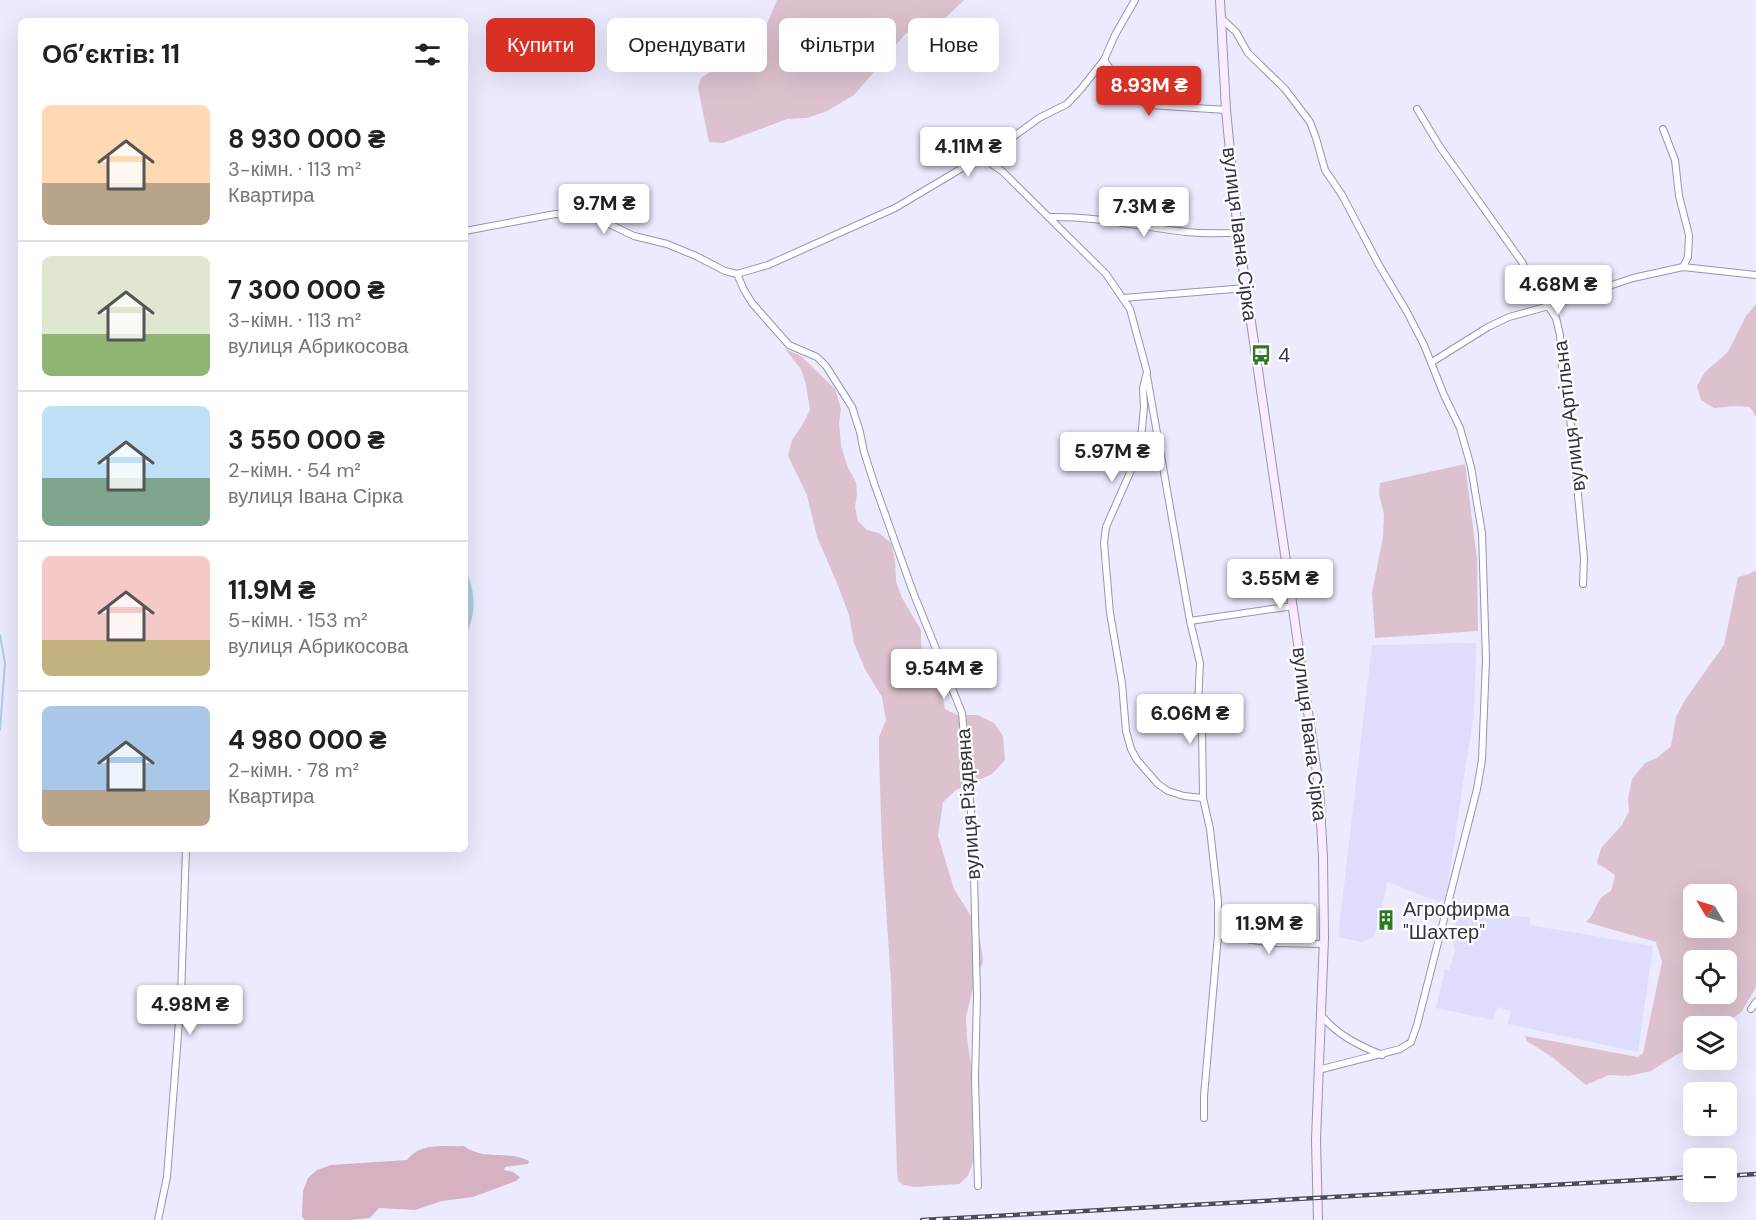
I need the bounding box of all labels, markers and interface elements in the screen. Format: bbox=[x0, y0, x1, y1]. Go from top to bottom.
chip: Купити bbox=[486, 18, 595, 72]
chip: Орендувати bbox=[607, 18, 767, 72]
chip: Фільтри bbox=[779, 18, 896, 72]
chip: Нове bbox=[908, 18, 999, 72]
text: Об’єктів: 11 bbox=[42, 37, 180, 71]
icon: filters bbox=[411, 38, 444, 71]
pin: 8.93M ₴ bbox=[1094, 66, 1204, 117]
text: 8.93M ₴ bbox=[1110, 72, 1188, 98]
text: 8 930 000 ₴ bbox=[228, 122, 385, 156]
pin: 4.11M ₴ bbox=[913, 127, 1023, 178]
icon: home bbox=[90, 129, 162, 201]
text: 4.11M ₴ bbox=[934, 133, 1002, 159]
street label: вулиця Івана Сірка bbox=[1216, 146, 1264, 323]
text: 3-кімн. · 113 m² bbox=[228, 156, 361, 182]
text: Квартира bbox=[228, 182, 314, 208]
pin: 9.7M ₴ bbox=[555, 184, 653, 235]
pin: 7.3M ₴ bbox=[1095, 187, 1193, 238]
text: 9.7M ₴ bbox=[572, 190, 636, 216]
text: 7.3M ₴ bbox=[1113, 193, 1175, 219]
pin: 4.68M ₴ bbox=[1503, 265, 1613, 316]
text: 4.68M ₴ bbox=[1519, 271, 1597, 297]
text: 7 300 000 ₴ bbox=[228, 273, 385, 307]
icon: home bbox=[90, 280, 162, 352]
text: 3-кімн. · 113 m² bbox=[228, 307, 361, 333]
text: вулиця Абрикосова bbox=[228, 333, 408, 359]
street label: вулиця Артільна bbox=[1547, 338, 1591, 493]
place label: 4 bbox=[1278, 342, 1290, 368]
bus stop icon: 4 bbox=[1249, 343, 1273, 367]
text: 3 550 000 ₴ bbox=[228, 423, 385, 457]
icon: home bbox=[90, 430, 162, 502]
pin: 5.97M ₴ bbox=[1057, 432, 1167, 483]
text: 5.97M ₴ bbox=[1074, 438, 1150, 464]
text: 2-кімн. · 54 m² bbox=[228, 457, 361, 483]
text: вулиця Івана Сірка bbox=[228, 483, 403, 509]
pin: 3.55M ₴ bbox=[1225, 559, 1335, 610]
text: 3.55M ₴ bbox=[1241, 565, 1319, 591]
text: 11.9M ₴ bbox=[228, 573, 316, 607]
icon: home bbox=[90, 580, 162, 652]
text: 5-кімн. · 153 m² bbox=[228, 607, 368, 633]
text: вулиця Абрикосова bbox=[228, 633, 408, 659]
street label: вулиця Івана Сірка bbox=[1286, 646, 1334, 823]
pin: 9.54M ₴ bbox=[889, 649, 999, 700]
text: 9.54M ₴ bbox=[905, 655, 983, 681]
pin: 6.06M ₴ bbox=[1135, 694, 1245, 745]
text: 6.06M ₴ bbox=[1151, 700, 1229, 726]
text: 4 980 000 ₴ bbox=[228, 723, 387, 757]
street label: вулиця Різдвяна bbox=[950, 727, 986, 881]
icon: home bbox=[90, 730, 162, 802]
text: 2-кімн. · 78 m² bbox=[228, 757, 359, 783]
text: Квартира bbox=[228, 783, 314, 809]
north arrow bbox=[1683, 884, 1737, 938]
map controls bbox=[1683, 884, 1737, 1202]
place label: Агрофирма "Шахтер" bbox=[1403, 896, 1510, 945]
pin: 11.9M ₴ bbox=[1214, 904, 1324, 955]
building icon: Агрофирма "Шахтер" bbox=[1374, 908, 1398, 932]
text: 11.9M ₴ bbox=[1235, 910, 1303, 936]
button: locate bbox=[1683, 950, 1737, 1004]
pin: 4.98M ₴ bbox=[135, 985, 245, 1036]
text: 4.98M ₴ bbox=[151, 991, 229, 1017]
button: layers bbox=[1683, 1016, 1737, 1070]
button: + bbox=[1683, 1082, 1737, 1136]
button: − bbox=[1683, 1148, 1737, 1202]

